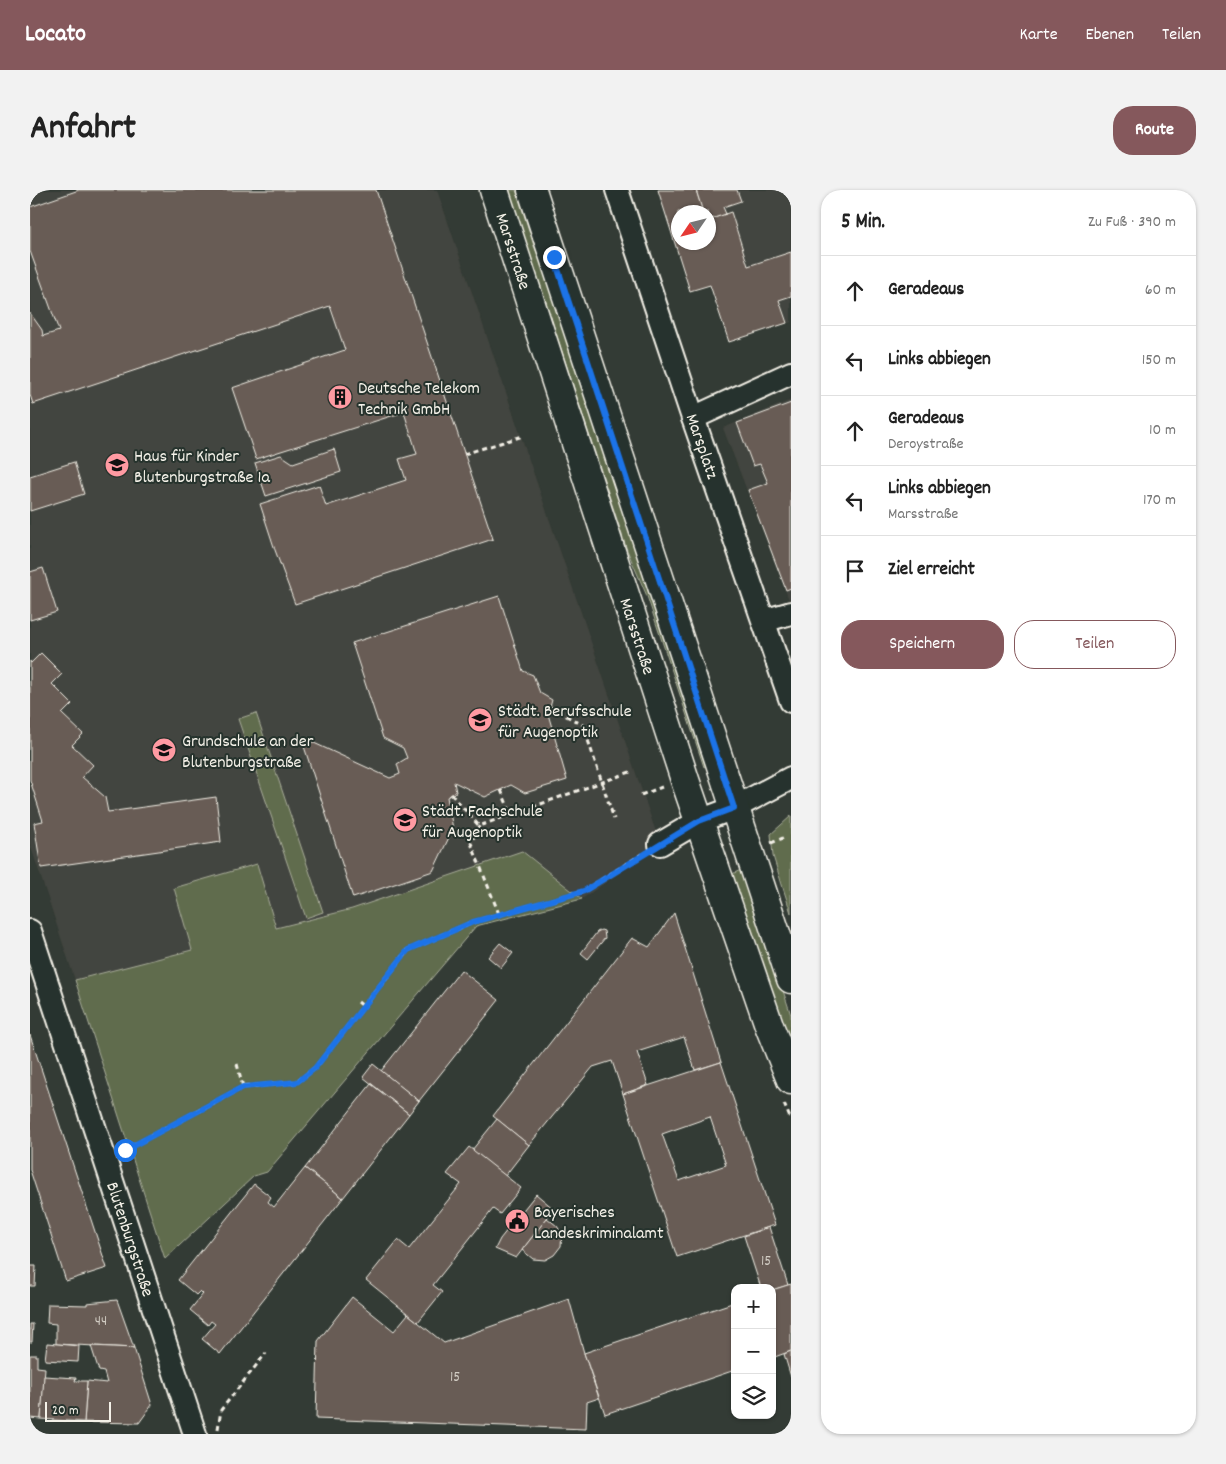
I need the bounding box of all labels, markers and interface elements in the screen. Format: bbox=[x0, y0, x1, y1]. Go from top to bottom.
text: Locato bbox=[25, 18, 86, 52]
text: Karte bbox=[1020, 23, 1058, 48]
text: Ebenen bbox=[1086, 23, 1134, 48]
text: Teilen bbox=[1162, 23, 1201, 48]
text: Anfahrt bbox=[30, 105, 136, 155]
button: Route bbox=[1113, 106, 1196, 155]
north arrow bbox=[671, 205, 716, 250]
text: 5 Min. bbox=[841, 208, 885, 238]
street label: Marsstraße bbox=[488, 210, 536, 293]
text: Zu Fuß · 390 m bbox=[1088, 211, 1176, 234]
route end bbox=[543, 246, 566, 269]
icon: ahead bbox=[841, 277, 869, 305]
text: Geradeaus bbox=[888, 277, 964, 304]
text: 60 m bbox=[1145, 279, 1176, 302]
icon: left bbox=[841, 347, 869, 375]
text: Links abbiegen bbox=[888, 347, 991, 374]
text: 150 m bbox=[1142, 349, 1176, 372]
place label: Deutsche Telekom Technik GmbH bbox=[358, 377, 480, 423]
building icon: Deutsche Telekom Technik GmbH bbox=[327, 384, 353, 410]
text: Geradeaus bbox=[888, 406, 964, 433]
street label: Marsplatz bbox=[678, 411, 724, 483]
icon: ahead bbox=[841, 417, 869, 445]
text: 10 m bbox=[1149, 419, 1176, 442]
text: Deroystraße bbox=[888, 433, 964, 456]
place label: Haus für Kinder Blutenburgstraße 1a bbox=[134, 445, 270, 491]
school or university icon: Haus für Kinder Blutenburgstraße 1a bbox=[104, 452, 130, 478]
text: Links abbiegen bbox=[888, 476, 991, 503]
icon: left bbox=[841, 487, 869, 515]
text: 170 m bbox=[1143, 489, 1176, 512]
text: Marsstraße bbox=[888, 503, 958, 526]
icon: arrive bbox=[841, 557, 869, 585]
text: Ziel erreicht bbox=[888, 557, 975, 584]
street label: Marsstraße bbox=[612, 595, 660, 678]
button: Speichern bbox=[841, 620, 1004, 669]
button: Teilen bbox=[1014, 620, 1176, 669]
place label: Städt. Berufsschule für Augenoptik bbox=[498, 700, 632, 746]
school or university icon: Städt. Berufsschule für Augenoptik bbox=[467, 707, 493, 733]
place label: Grundschule an der Blutenburgstraße bbox=[182, 730, 314, 776]
school or university icon: Grundschule an der Blutenburgstraße bbox=[151, 737, 177, 763]
place label: Städt. Fachschule für Augenoptik bbox=[422, 800, 543, 846]
school or university icon: Städt. Fachschule für Augenoptik bbox=[392, 807, 418, 833]
route start bbox=[114, 1139, 137, 1162]
street label: Blutenburgstraße bbox=[98, 1179, 159, 1300]
place label: Bayerisches Landeskriminalamt bbox=[534, 1201, 664, 1247]
public building icon: Bayerisches Landeskriminalamt bbox=[504, 1208, 530, 1234]
house number: 15 bbox=[761, 1251, 771, 1273]
map controls bbox=[731, 1284, 776, 1419]
button: + bbox=[731, 1284, 776, 1329]
house number: 44 bbox=[95, 1311, 107, 1333]
button: − bbox=[731, 1329, 776, 1374]
house number: 15 bbox=[450, 1367, 460, 1389]
button: layers bbox=[731, 1374, 776, 1419]
scale bar bbox=[45, 1399, 111, 1422]
text: 20 m bbox=[52, 1401, 79, 1421]

